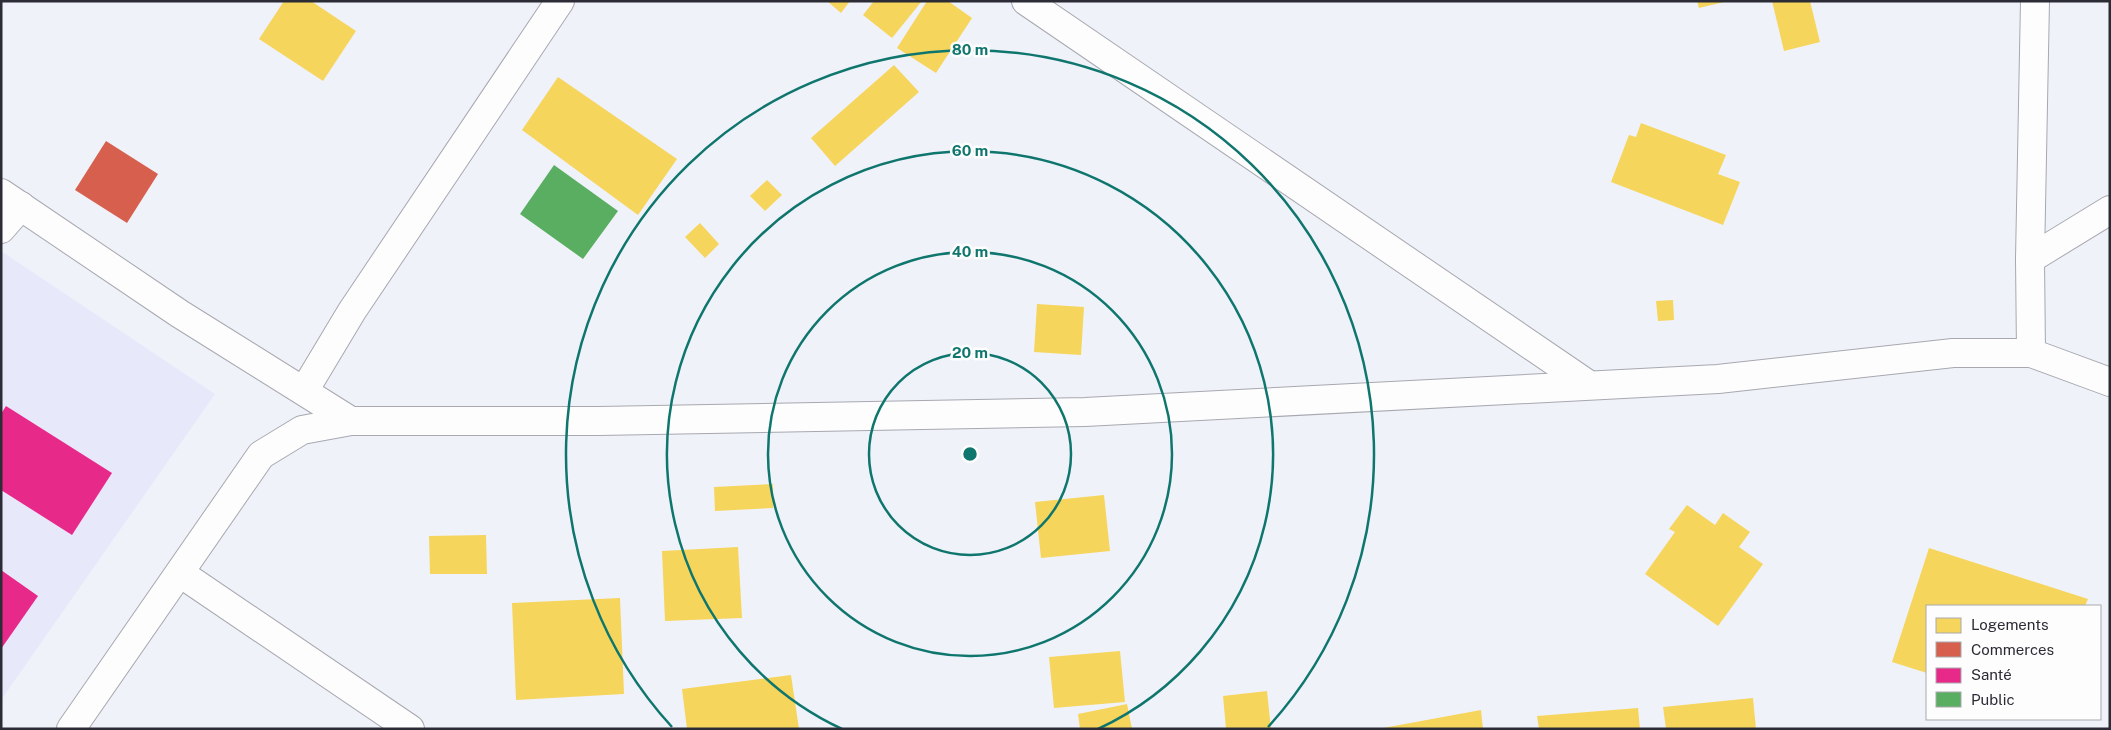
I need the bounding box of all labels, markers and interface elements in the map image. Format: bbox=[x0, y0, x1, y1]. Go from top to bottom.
text: 80 m bbox=[952, 41, 988, 58]
text: 60 m bbox=[952, 142, 988, 159]
text: 40 m bbox=[952, 243, 988, 260]
text: 20 m bbox=[952, 344, 988, 361]
centre of rings bbox=[961, 445, 979, 463]
legend bbox=[1926, 605, 2101, 720]
text: Logements bbox=[1971, 616, 2049, 633]
text: Commerces bbox=[1971, 641, 2054, 658]
text: Santé bbox=[1971, 666, 2012, 683]
text: Public bbox=[1971, 691, 2015, 708]

